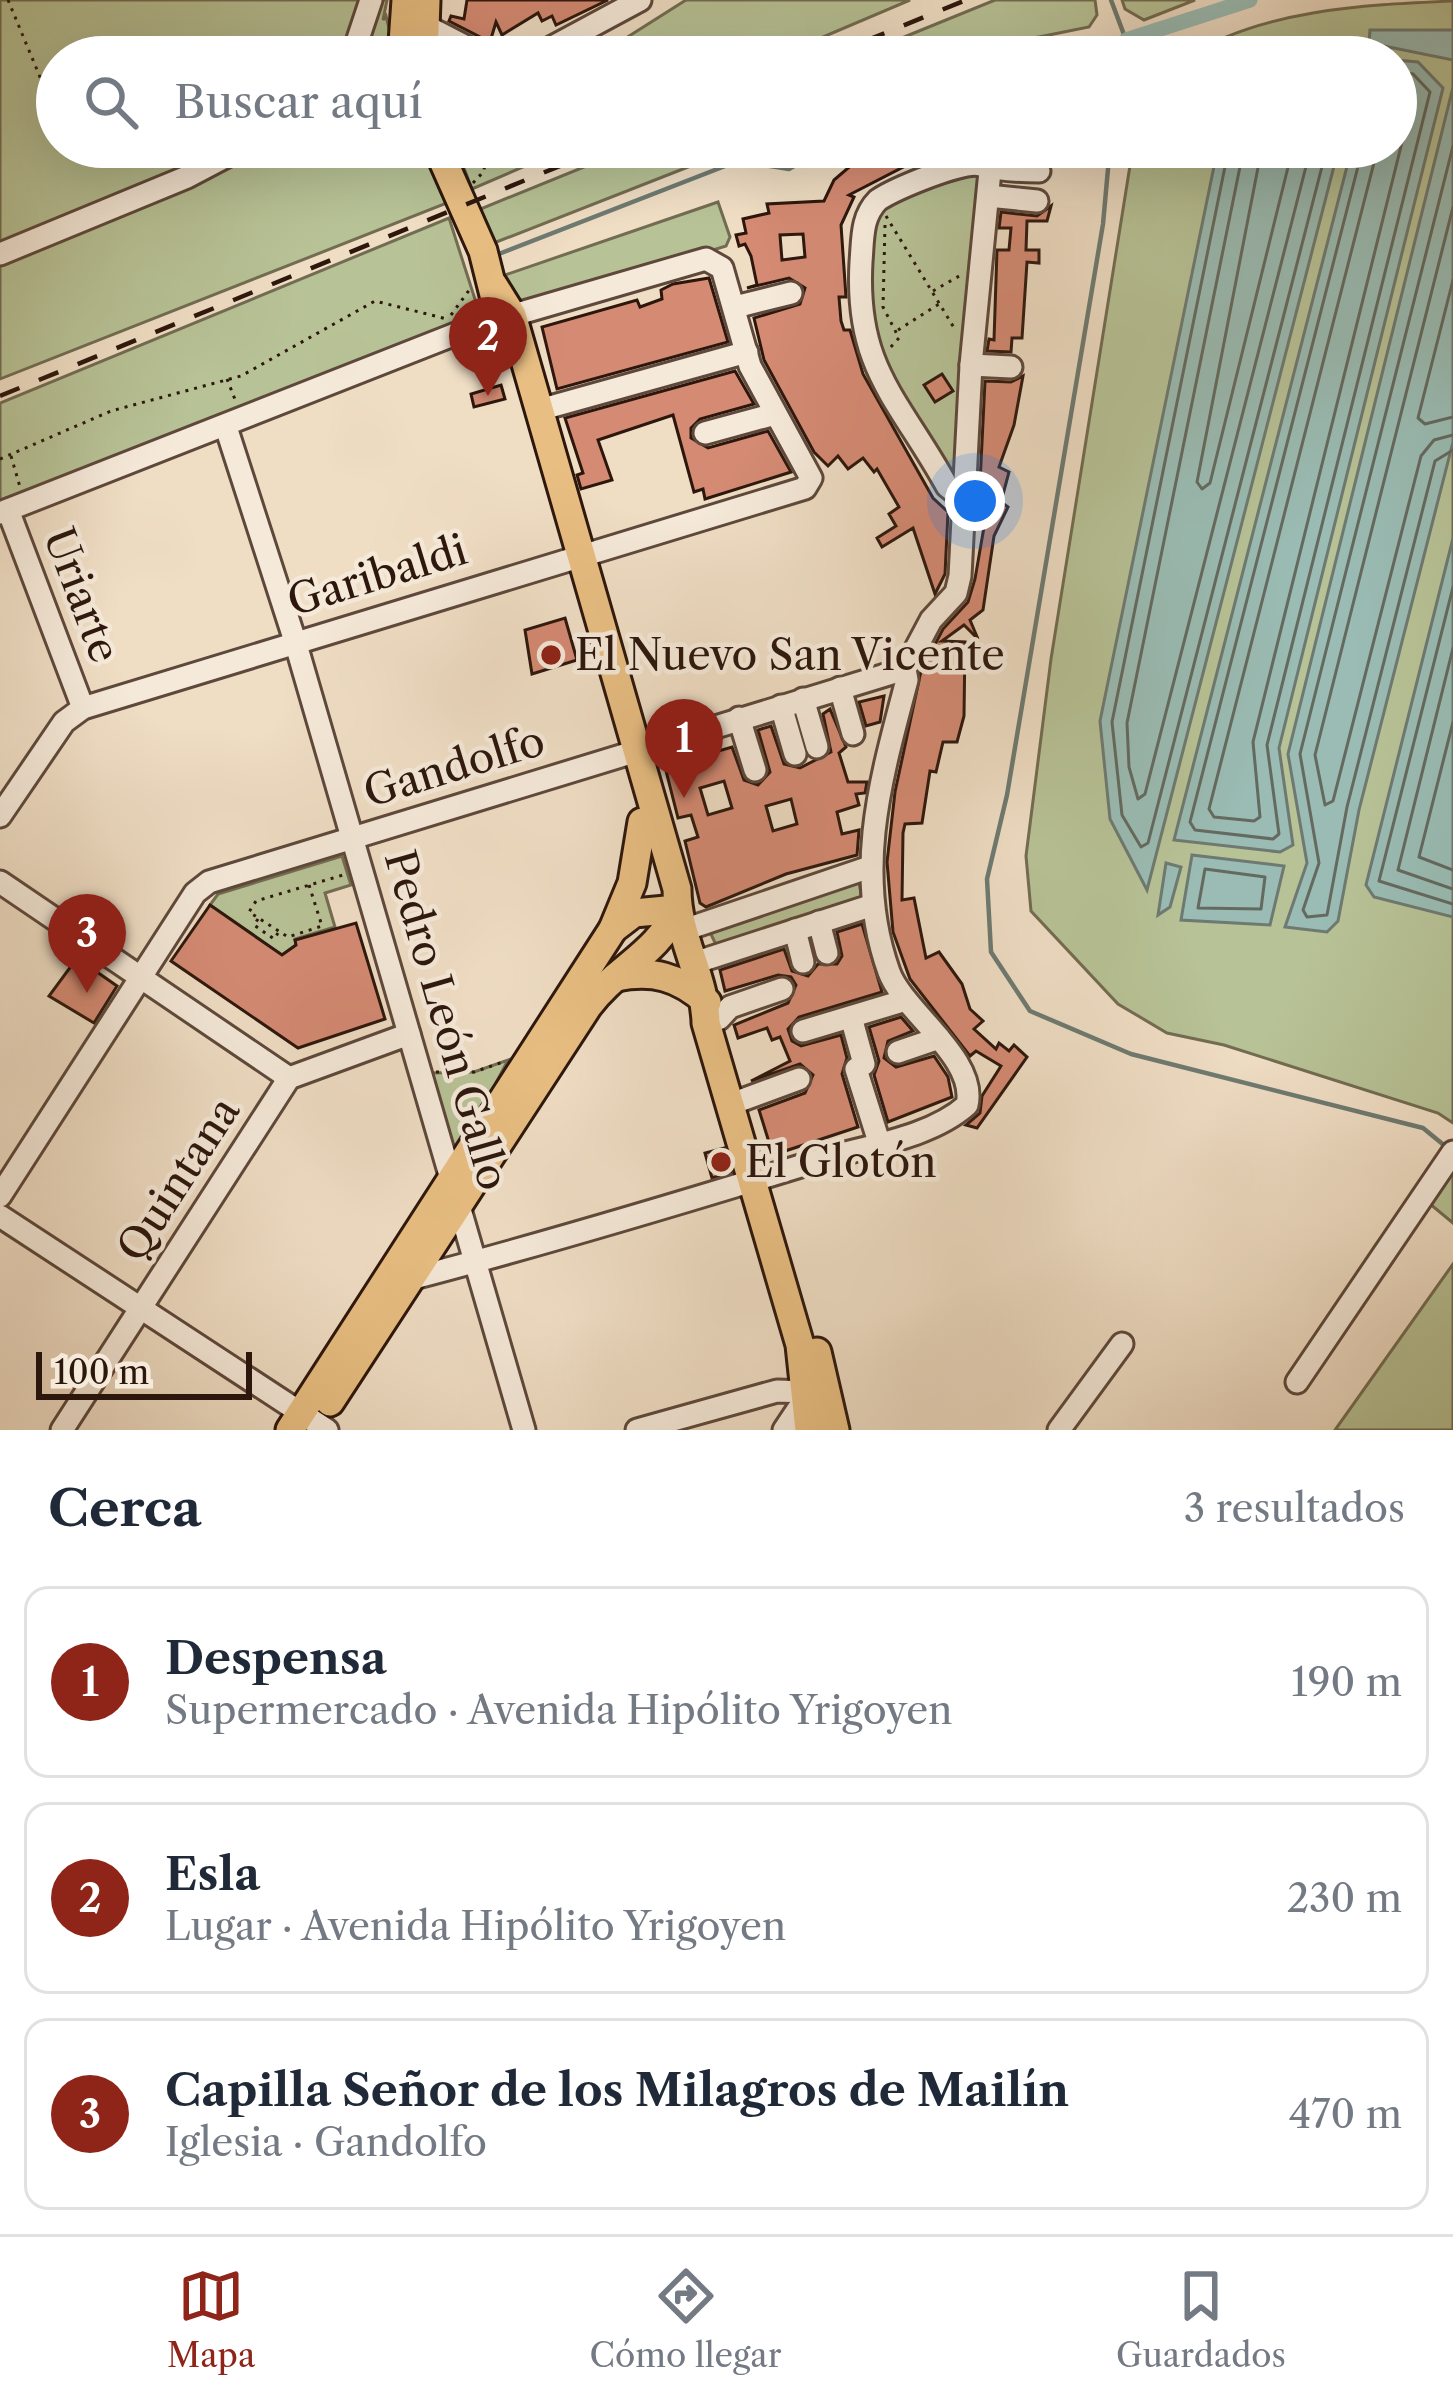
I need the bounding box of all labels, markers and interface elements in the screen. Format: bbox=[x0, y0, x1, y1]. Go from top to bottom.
search box bbox=[36, 36, 1417, 168]
icon: search bbox=[78, 69, 144, 135]
text: Buscar aquí bbox=[174, 74, 423, 130]
pin: 2 bbox=[449, 297, 527, 396]
your location bbox=[945, 471, 1005, 531]
street label: Uriarte bbox=[33, 520, 131, 670]
street label: Garibaldi bbox=[281, 523, 473, 627]
place label: El Nuevo San Vicente bbox=[575, 629, 1005, 681]
marker: El Nuevo San Vicente bbox=[538, 642, 564, 668]
pin: 1 bbox=[645, 699, 723, 798]
street label: Gandolfo bbox=[357, 714, 551, 818]
street label: Pedro León Gallo bbox=[374, 844, 520, 1196]
pin: 3 bbox=[48, 894, 126, 993]
street label: Quintana bbox=[106, 1086, 251, 1271]
place label: El Glotón bbox=[745, 1136, 937, 1188]
marker: El Glotón bbox=[708, 1149, 734, 1175]
scale bar bbox=[36, 1346, 252, 1399]
text: 100 m bbox=[54, 1352, 149, 1393]
text: Cerca bbox=[48, 1477, 202, 1539]
text: 3 resultados bbox=[1184, 1484, 1405, 1532]
text: Despensa bbox=[165, 1630, 387, 1686]
text: 1 bbox=[81, 1658, 99, 1706]
text: 190 m bbox=[1291, 1658, 1402, 1706]
text: Supermercado · Avenida Hipólito Yrigoyen bbox=[165, 1686, 952, 1734]
text: Esla bbox=[165, 1846, 260, 1902]
text: 2 bbox=[78, 1874, 102, 1922]
text: 230 m bbox=[1287, 1874, 1402, 1922]
text: Lugar · Avenida Hipólito Yrigoyen bbox=[165, 1902, 786, 1950]
text: Capilla Señor de los Milagros de Mailín bbox=[165, 2062, 1069, 2118]
text: 3 bbox=[79, 2090, 101, 2138]
text: 470 m bbox=[1289, 2090, 1402, 2138]
text: Iglesia · Gandolfo bbox=[165, 2118, 487, 2166]
tab: Mapa bbox=[167, 2263, 255, 2376]
tab: Cómo llegar bbox=[590, 2263, 782, 2376]
tab: Guardados bbox=[1116, 2263, 1286, 2376]

